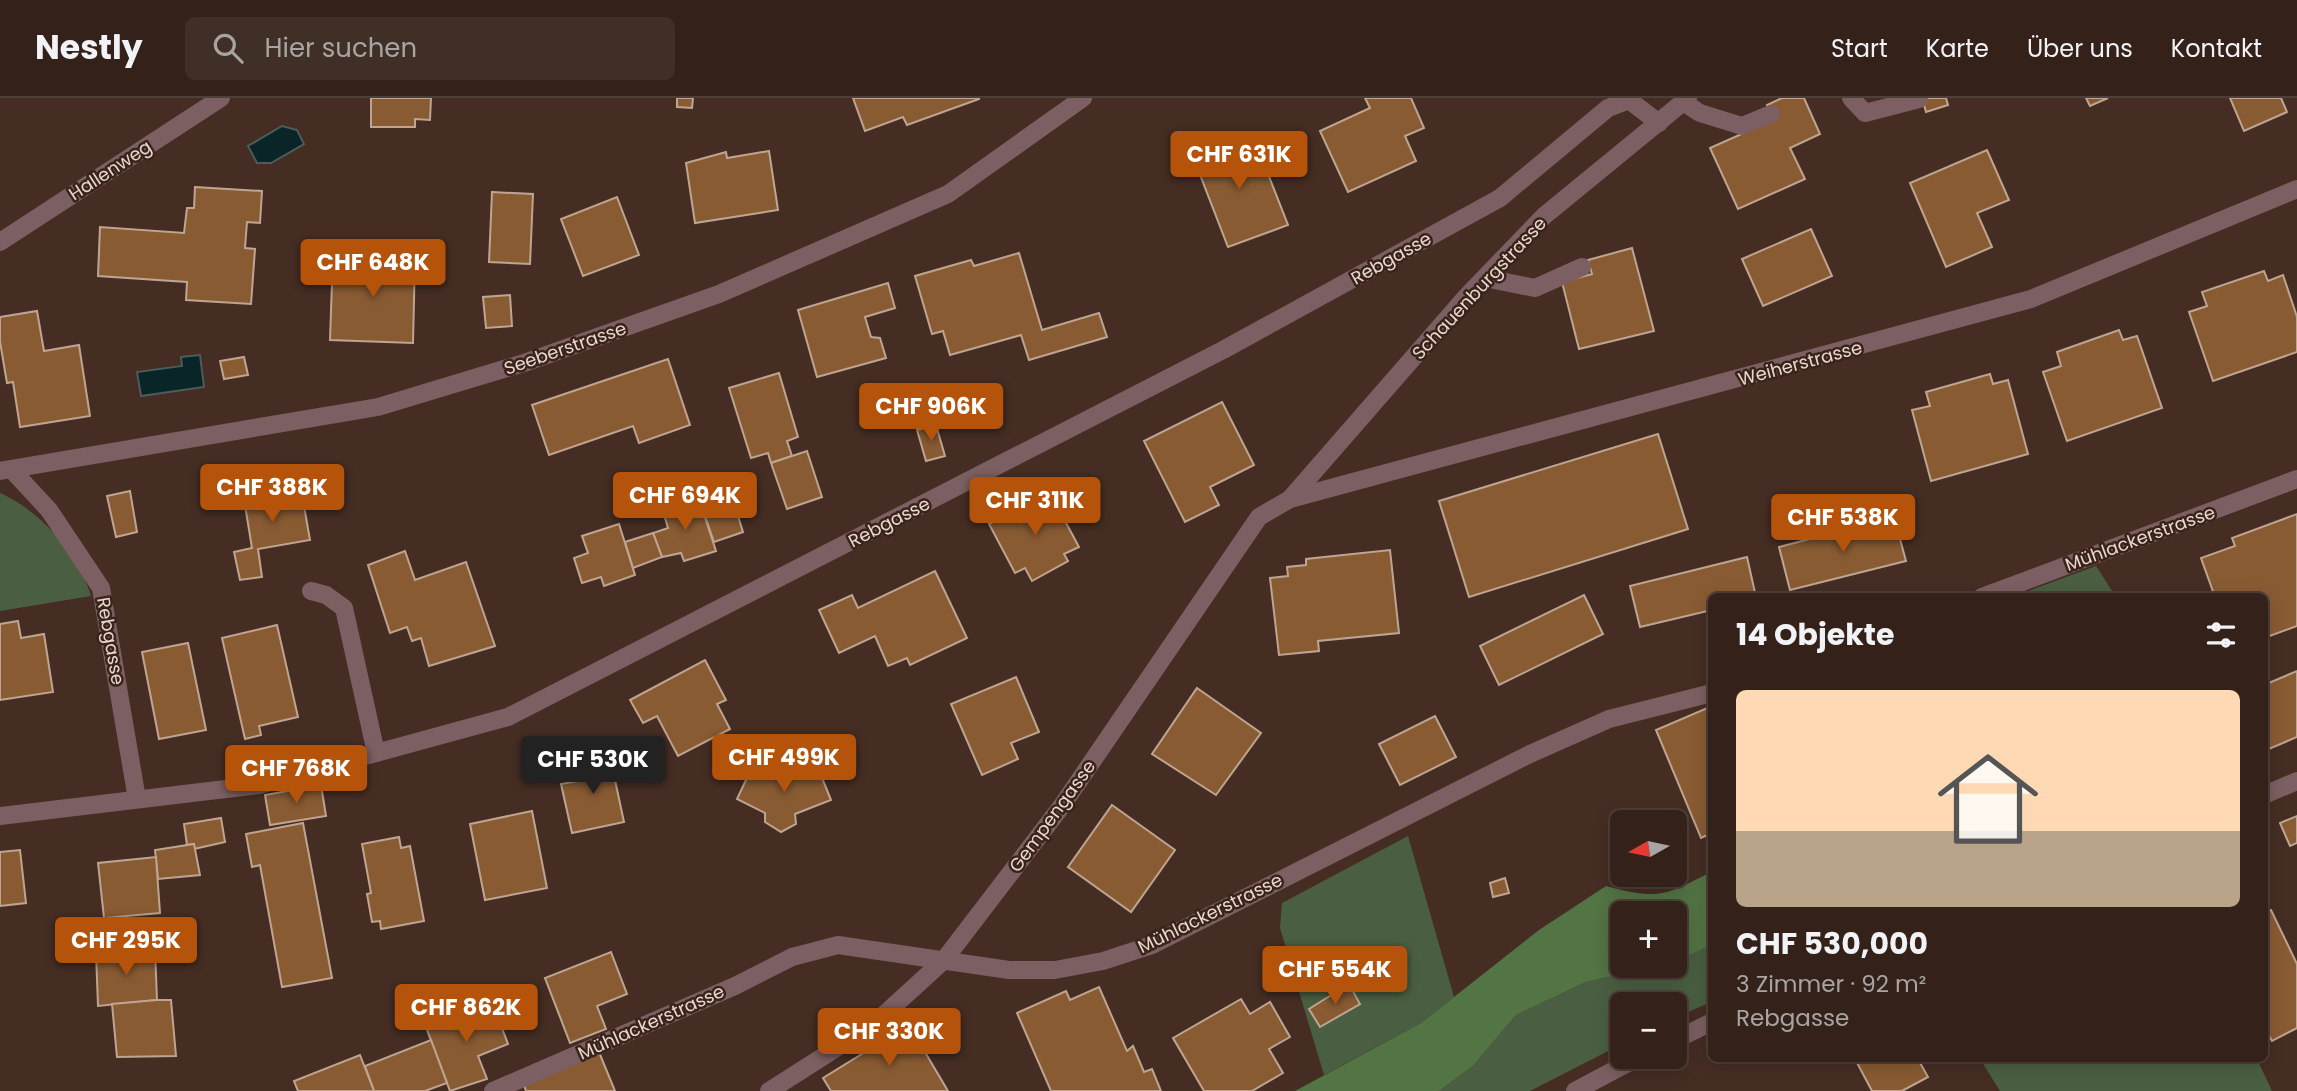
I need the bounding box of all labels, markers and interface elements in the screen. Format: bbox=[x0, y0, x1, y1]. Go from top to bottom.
search box bbox=[185, 17, 675, 80]
text: Nestly bbox=[35, 24, 143, 71]
icon: search bbox=[209, 29, 247, 67]
text: Hier suchen bbox=[265, 30, 417, 66]
text: Start bbox=[1831, 32, 1888, 65]
text: Karte bbox=[1926, 32, 1989, 65]
text: Über uns bbox=[2027, 32, 2133, 65]
text: Kontakt bbox=[2171, 32, 2262, 65]
pin: CHF 631K bbox=[1167, 132, 1311, 191]
street label: Hallenweg bbox=[64, 134, 156, 206]
text: CHF 631K bbox=[1186, 138, 1292, 170]
street label: Schauenburgstrasse bbox=[1406, 211, 1552, 365]
street label: Rebgasse bbox=[1346, 226, 1436, 290]
pin: CHF 648K bbox=[301, 240, 445, 299]
text: CHF 648K bbox=[317, 246, 429, 278]
street label: Seeberstrasse bbox=[501, 315, 629, 381]
street label: Weiherstrasse bbox=[1735, 334, 1865, 392]
pin: CHF 906K bbox=[859, 384, 1003, 443]
text: CHF 906K bbox=[875, 390, 987, 422]
pin: CHF 388K bbox=[200, 464, 344, 524]
text: CHF 388K bbox=[216, 471, 328, 503]
pin: CHF 694K bbox=[613, 472, 757, 532]
pin: CHF 311K bbox=[963, 478, 1107, 537]
text: CHF 694K bbox=[629, 479, 741, 511]
text: CHF 311K bbox=[985, 484, 1085, 516]
street label: Rebgasse bbox=[844, 491, 934, 553]
pin: CHF 538K bbox=[1771, 494, 1915, 554]
street label: Mühlackerstrasse bbox=[2061, 499, 2219, 577]
text: CHF 538K bbox=[1787, 501, 1899, 533]
street label: Rebgasse bbox=[91, 595, 131, 687]
text: 14 Objekte bbox=[1736, 613, 1894, 656]
icon: filters bbox=[2202, 616, 2240, 654]
pin: CHF 499K bbox=[712, 734, 856, 794]
pin: CHF 530K bbox=[521, 736, 665, 796]
icon: home bbox=[1925, 736, 2051, 862]
text: CHF 499K bbox=[728, 741, 840, 773]
text: CHF 530K bbox=[537, 743, 649, 775]
pin: CHF 768K bbox=[224, 746, 368, 805]
text: CHF 768K bbox=[241, 752, 351, 784]
street label: Gempengasse bbox=[1003, 755, 1101, 877]
north arrow bbox=[1610, 810, 1687, 887]
map controls bbox=[1610, 810, 1687, 1069]
street label: Mühlackerstrasse bbox=[1134, 867, 1286, 959]
button: + bbox=[1610, 901, 1687, 978]
pin: CHF 295K bbox=[54, 918, 198, 977]
text: CHF 530,000 bbox=[1736, 922, 1928, 965]
text: CHF 295K bbox=[71, 924, 181, 956]
pin: CHF 554K bbox=[1263, 946, 1407, 1006]
text: CHF 554K bbox=[1278, 953, 1392, 985]
text: 3 Zimmer · 92 m² bbox=[1736, 968, 1926, 1000]
street label: Mühlackerstrasse bbox=[574, 978, 728, 1066]
pin: CHF 862K bbox=[394, 984, 538, 1044]
text: CHF 862K bbox=[411, 991, 521, 1023]
button: − bbox=[1610, 992, 1687, 1069]
text: Rebgasse bbox=[1736, 1002, 1849, 1034]
pin: CHF 330K bbox=[817, 1009, 961, 1068]
text: CHF 330K bbox=[834, 1015, 944, 1047]

